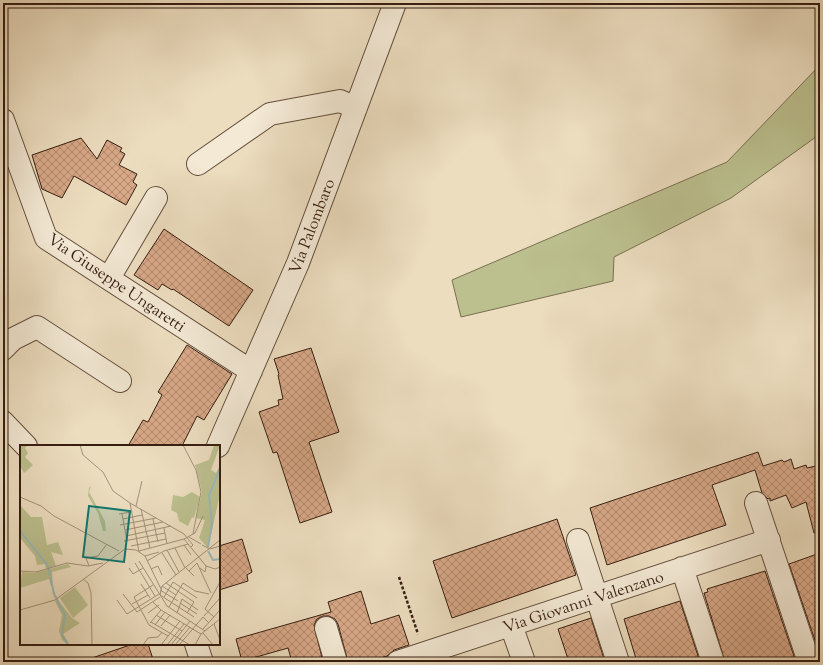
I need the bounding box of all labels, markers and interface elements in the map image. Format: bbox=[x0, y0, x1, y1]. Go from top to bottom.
street label: Via Palombaro bbox=[285, 176, 342, 278]
street label: Via Giuseppe Ungaretti bbox=[42, 229, 190, 339]
inset map bbox=[20, 445, 220, 645]
street label: Via Giovanni Valenzano bbox=[500, 566, 667, 640]

